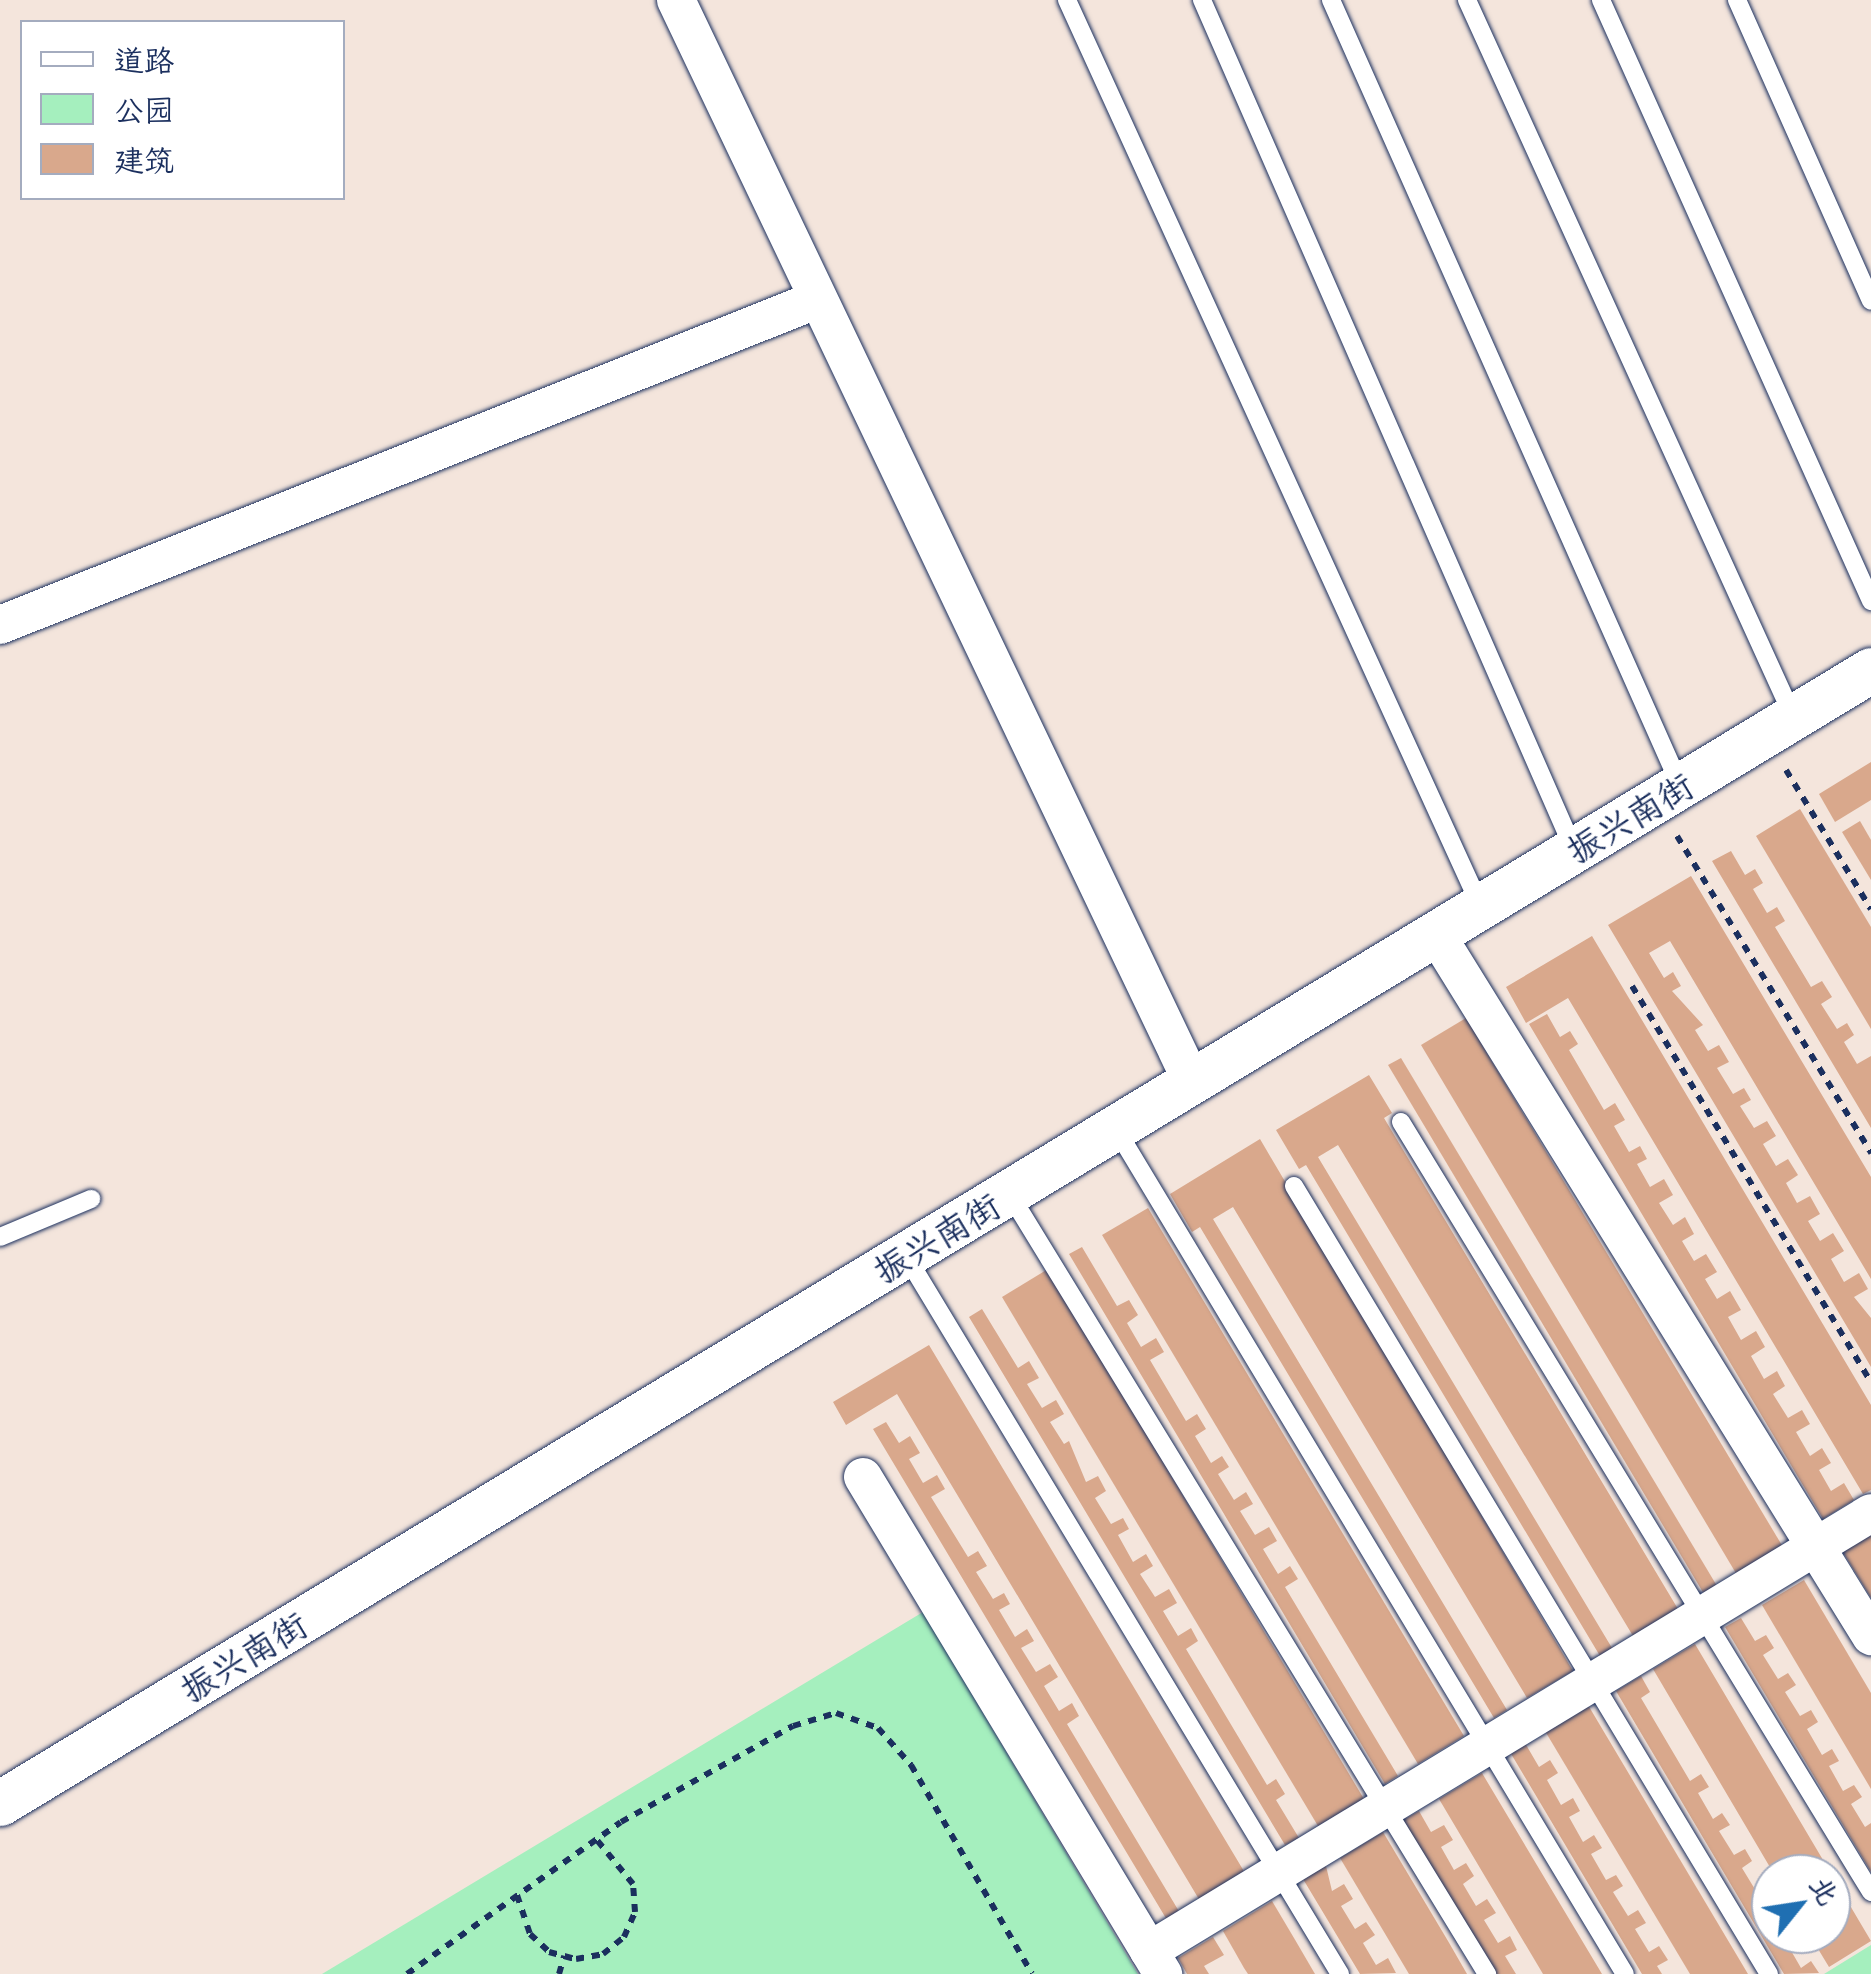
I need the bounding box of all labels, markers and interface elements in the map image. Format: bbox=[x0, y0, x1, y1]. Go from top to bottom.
legend bbox=[20, 20, 345, 200]
text: 道路 bbox=[114, 39, 174, 79]
text: 公园 bbox=[114, 89, 174, 129]
text: 建筑 bbox=[114, 139, 174, 179]
street label: 振兴南街 bbox=[1558, 763, 1700, 871]
street label: 振兴南街 bbox=[865, 1183, 1007, 1291]
street label: 振兴南街 bbox=[172, 1602, 314, 1710]
north arrow bbox=[1751, 1854, 1851, 1954]
text: 北 bbox=[1803, 1869, 1848, 1911]

